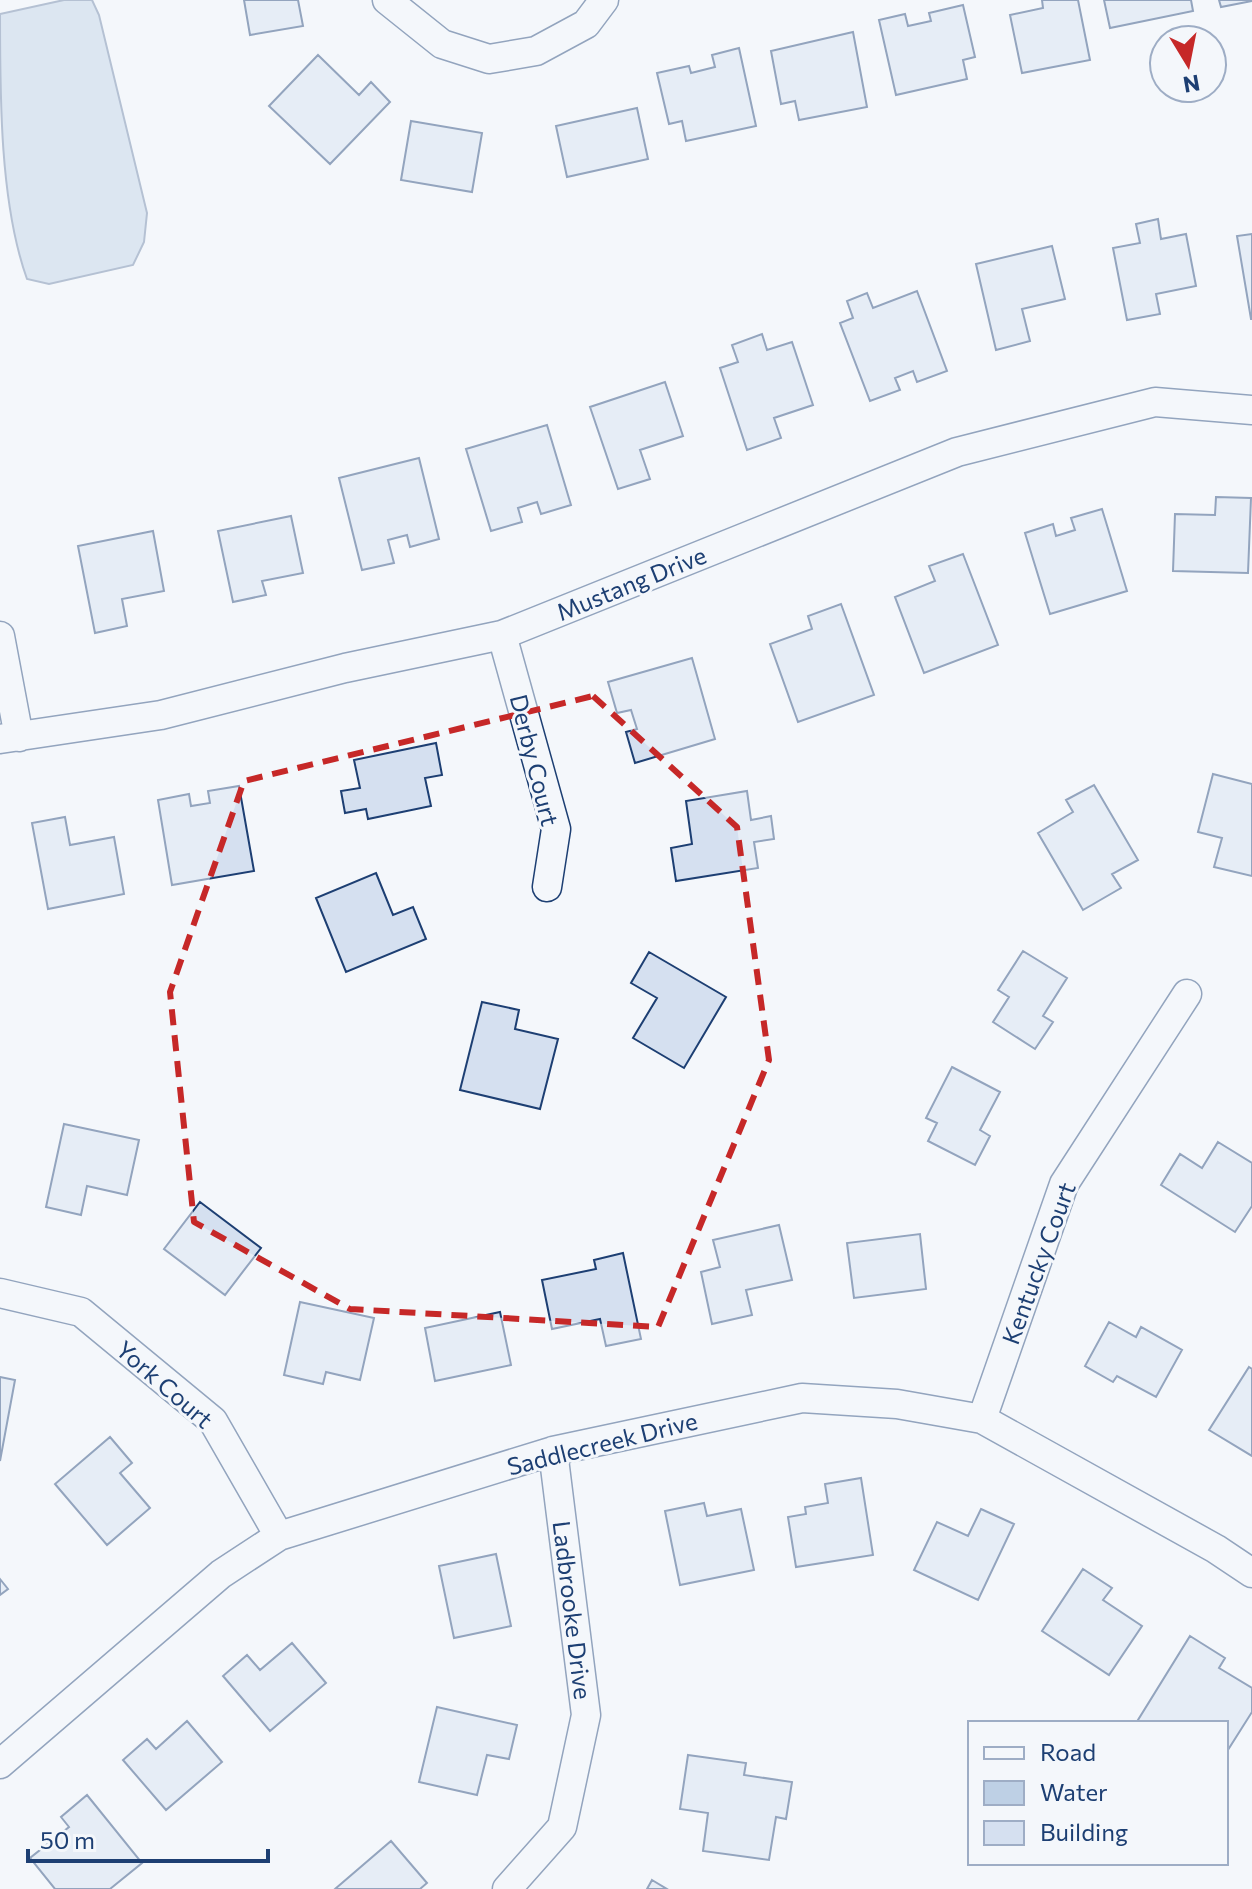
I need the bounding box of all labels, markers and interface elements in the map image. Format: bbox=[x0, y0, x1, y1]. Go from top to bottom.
north arrow bbox=[1148, 24, 1228, 104]
text: N bbox=[1181, 69, 1202, 99]
street label: Mustang Drive bbox=[552, 540, 710, 626]
street label: Derby Court bbox=[505, 691, 565, 829]
street label: Kentucky Court bbox=[995, 1178, 1081, 1348]
street label: York Court bbox=[111, 1334, 219, 1434]
street label: Saddlecreek Drive bbox=[504, 1405, 700, 1481]
street label: Ladbrooke Drive bbox=[548, 1519, 598, 1701]
legend bbox=[968, 1721, 1228, 1865]
text: Road bbox=[1040, 1737, 1096, 1766]
text: Water bbox=[1040, 1777, 1108, 1806]
scale bar bbox=[28, 1813, 268, 1863]
text: Building bbox=[1040, 1817, 1128, 1846]
text: 50 m bbox=[40, 1825, 95, 1854]

